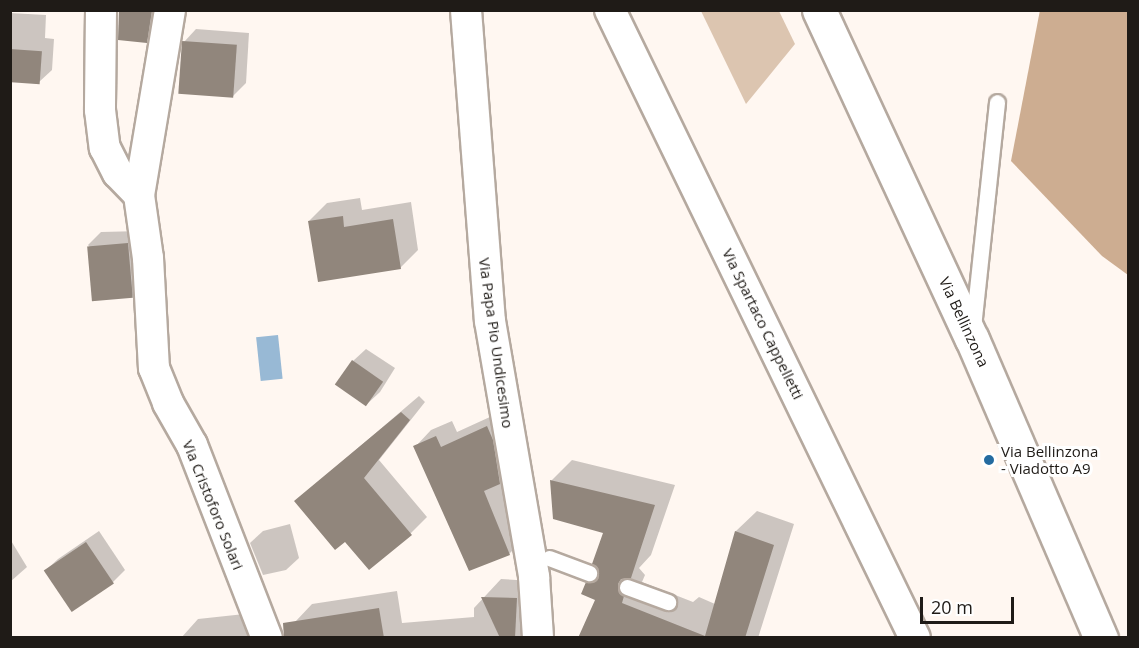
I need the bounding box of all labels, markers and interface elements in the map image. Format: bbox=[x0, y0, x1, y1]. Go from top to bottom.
street label: Via Spartaco Cappelletti bbox=[719, 246, 807, 402]
street label: Via Papa Pio Undicesimo bbox=[475, 257, 517, 429]
street label: Via Bellinzona bbox=[935, 274, 993, 370]
street label: Via Cristoforo Solari bbox=[179, 438, 247, 572]
place label: Via Bellinzona - Viadotto A9 bbox=[1001, 442, 1098, 477]
marker: Via Bellinzona - Viadotto A9 bbox=[982, 453, 996, 467]
scale bar bbox=[923, 585, 1018, 623]
text: 20 m bbox=[931, 595, 973, 619]

